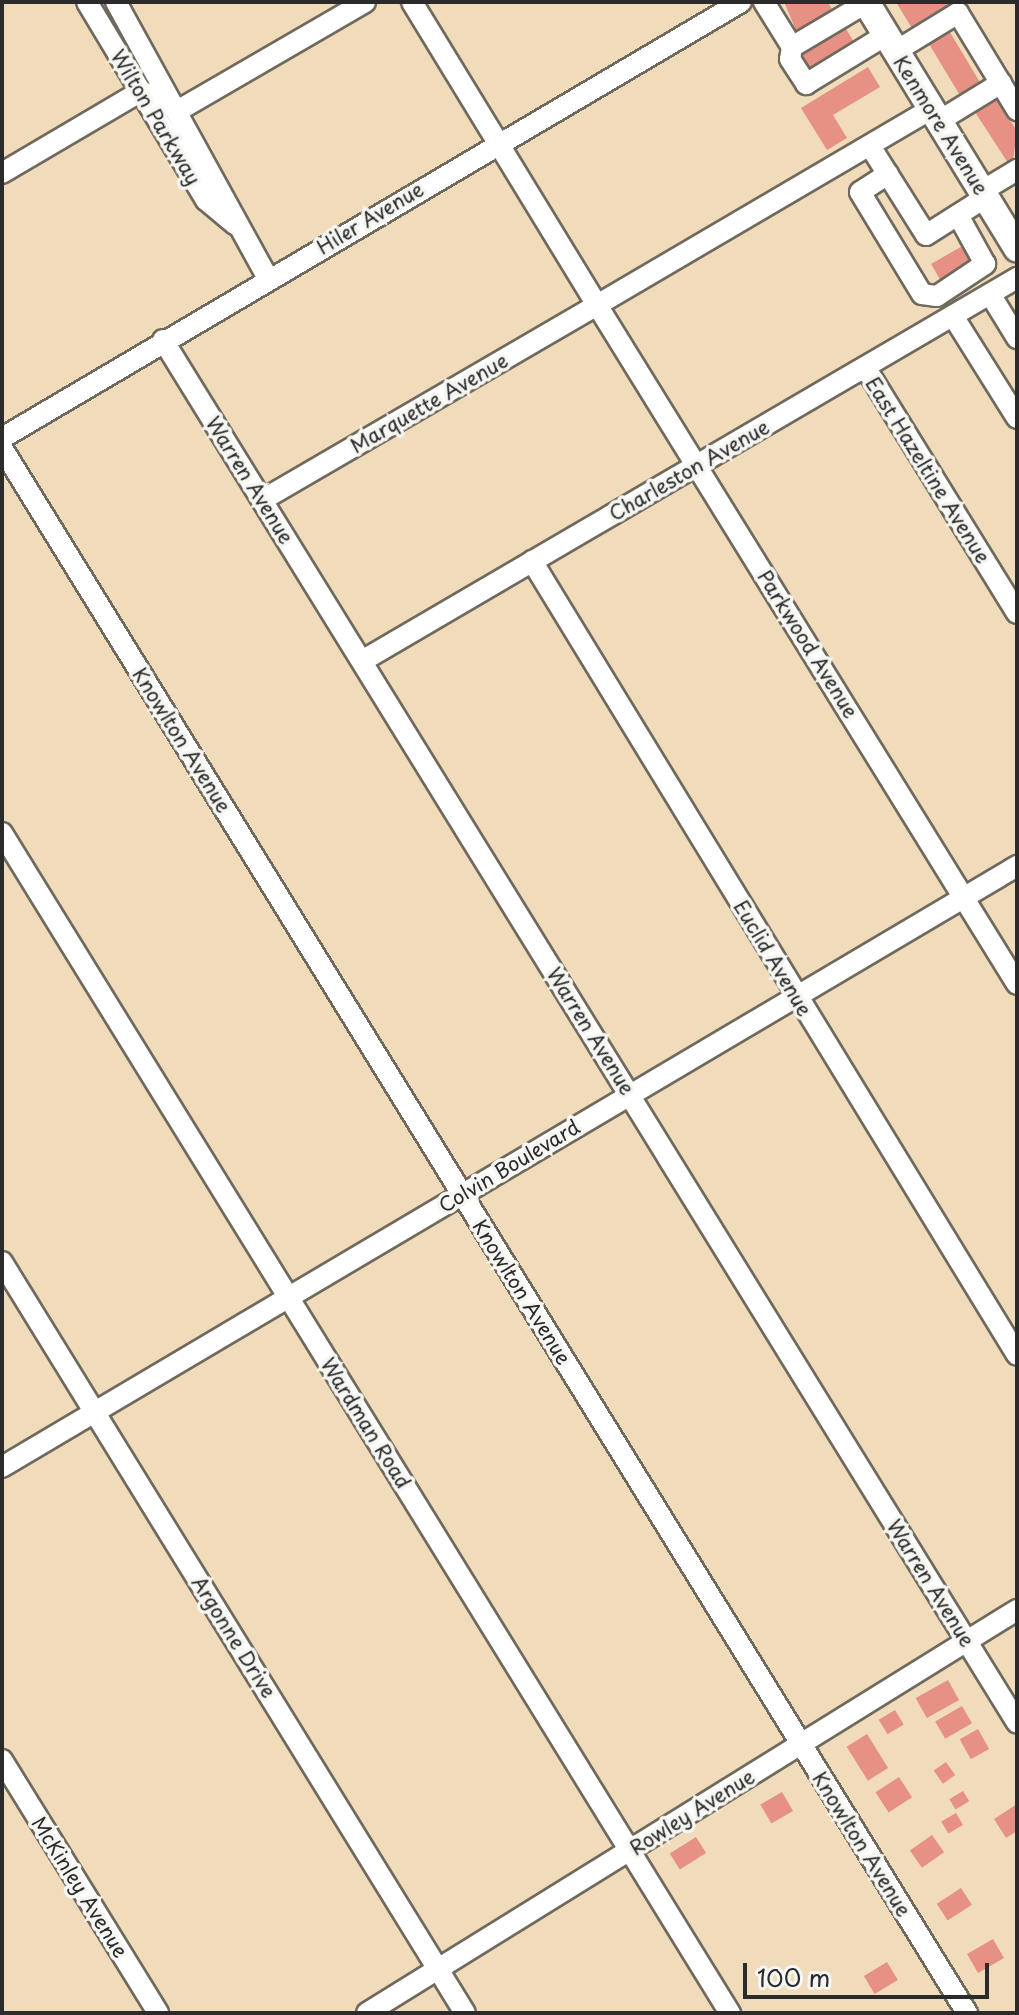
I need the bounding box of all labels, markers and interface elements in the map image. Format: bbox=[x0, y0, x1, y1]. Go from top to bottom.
street label: Wilton Parkway bbox=[106, 45, 206, 189]
street label: Kenmore Avenue bbox=[888, 51, 994, 199]
street label: Hiler Avenue bbox=[311, 176, 429, 260]
street label: Marquette Avenue bbox=[347, 349, 511, 457]
street label: East Hazeltine Avenue bbox=[861, 373, 995, 567]
street label: Warren Avenue bbox=[201, 411, 299, 549]
street label: Charleston Avenue bbox=[605, 415, 773, 525]
street label: Parkwood Avenue bbox=[753, 566, 863, 722]
street label: Knowlton Avenue bbox=[128, 664, 236, 816]
street label: Euclid Avenue bbox=[729, 895, 817, 1021]
street label: Warren Avenue bbox=[542, 962, 640, 1100]
street label: Colvin Boulevard bbox=[434, 1114, 584, 1218]
street label: Knowlton Avenue bbox=[468, 1216, 576, 1368]
street label: Wardman Road bbox=[316, 1353, 416, 1493]
street label: Warren Avenue bbox=[882, 1514, 980, 1652]
street label: Argonne Drive bbox=[187, 1572, 281, 1702]
street label: Rowley Avenue bbox=[625, 1764, 759, 1860]
street label: Knowlton Avenue bbox=[808, 1768, 916, 1920]
street label: McKinley Avenue bbox=[27, 1812, 133, 1962]
scale bar bbox=[747, 1947, 993, 1997]
text: 100 m bbox=[757, 1959, 830, 1995]

